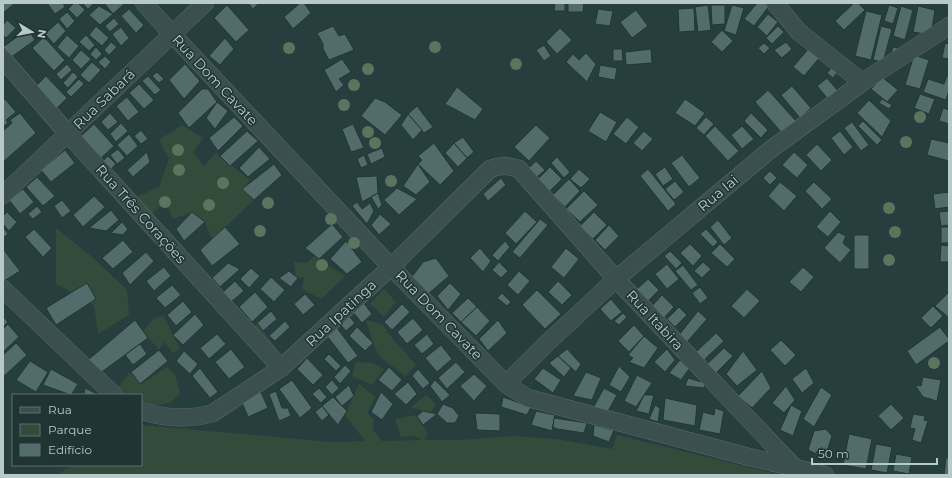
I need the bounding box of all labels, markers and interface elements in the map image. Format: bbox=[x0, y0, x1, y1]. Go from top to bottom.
north arrow bbox=[12, 12, 52, 52]
text: N bbox=[34, 28, 50, 39]
street label: Rua Dom Cavate bbox=[168, 31, 262, 129]
street label: Rua Sabará bbox=[69, 65, 139, 133]
street label: Rua Três Corações bbox=[92, 161, 190, 267]
street label: Rua Iai bbox=[694, 171, 742, 215]
street label: Rua Dom Cavate bbox=[392, 266, 486, 364]
street label: Rua Ipatinga bbox=[302, 276, 380, 350]
street label: Rua Itabira bbox=[623, 286, 687, 354]
legend bbox=[12, 394, 142, 466]
text: Rua bbox=[48, 402, 72, 417]
text: Parque bbox=[48, 422, 92, 437]
scale bar bbox=[812, 440, 937, 466]
text: Edifício bbox=[48, 442, 92, 457]
text: 50 m bbox=[818, 446, 849, 461]

